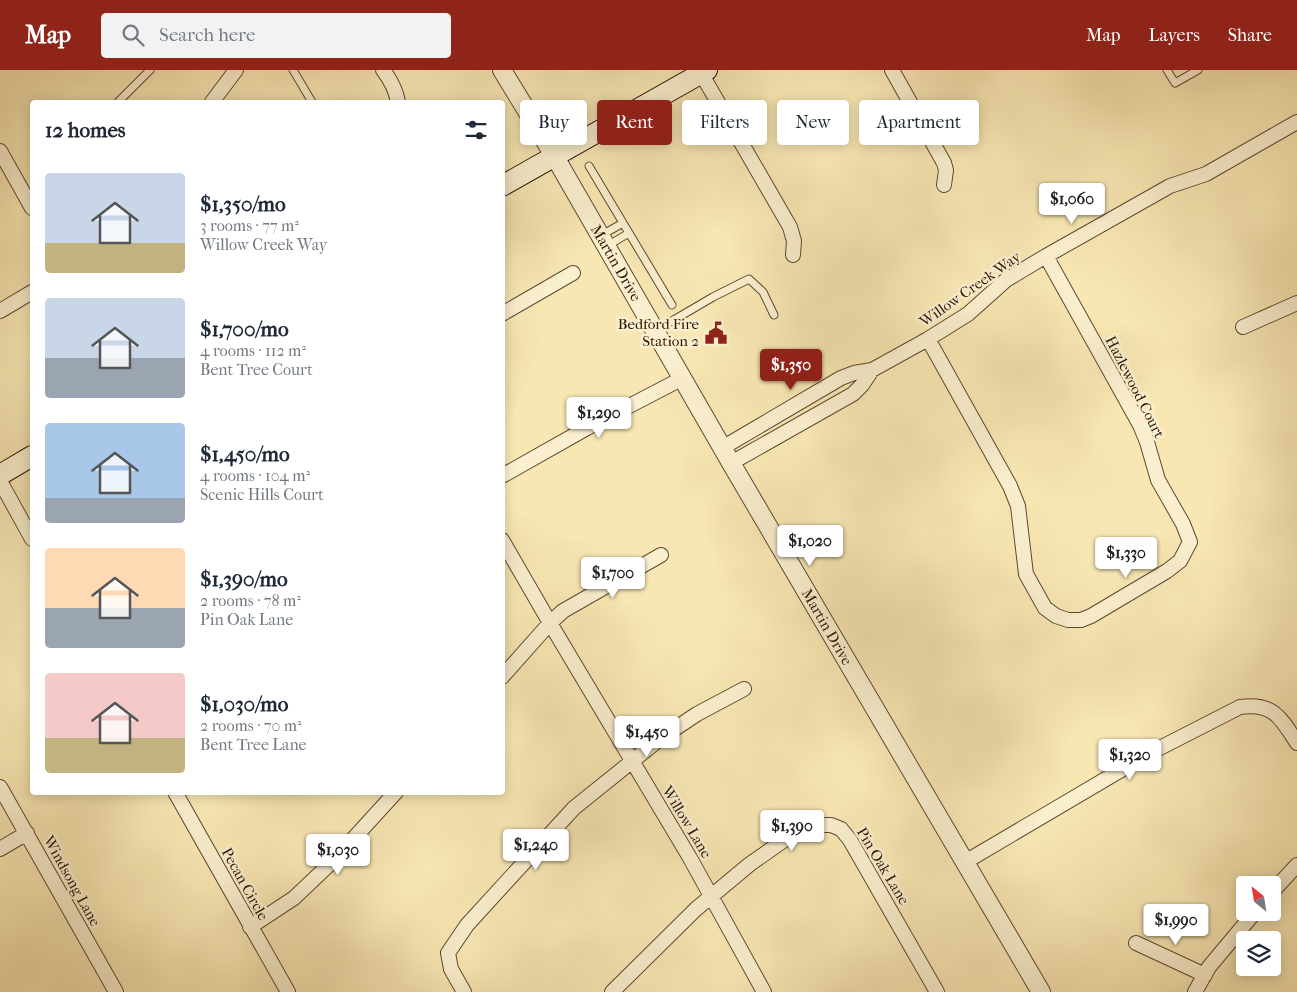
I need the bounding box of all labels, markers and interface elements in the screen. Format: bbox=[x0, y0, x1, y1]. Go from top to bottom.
search box bbox=[101, 13, 451, 58]
text: Map bbox=[25, 21, 71, 49]
icon: search bbox=[119, 21, 147, 49]
text: Search here bbox=[159, 24, 255, 46]
text: Map bbox=[1086, 25, 1120, 46]
text: Layers bbox=[1148, 25, 1200, 46]
text: Share bbox=[1228, 25, 1272, 46]
chip: Buy bbox=[520, 100, 587, 145]
chip: Rent bbox=[597, 100, 672, 145]
chip: Filters bbox=[682, 100, 767, 145]
chip: New bbox=[777, 100, 849, 145]
chip: Apartment bbox=[859, 100, 979, 145]
icon: filters bbox=[462, 116, 490, 144]
text: 12 homes bbox=[45, 118, 126, 142]
pin: $1,060 bbox=[1031, 182, 1113, 225]
text: $1,060 bbox=[1050, 189, 1094, 208]
text: $1,350/mo bbox=[200, 192, 286, 216]
icon: home bbox=[85, 193, 145, 253]
text: 3 rooms · 77 m² bbox=[200, 216, 299, 235]
street label: Martin Drive bbox=[587, 221, 645, 305]
text: Willow Creek Way bbox=[200, 235, 327, 254]
street label: Willow Creek Way bbox=[915, 247, 1025, 331]
place label: Bedford Fire Station 2 bbox=[618, 315, 700, 350]
text: $1,700/mo bbox=[200, 317, 289, 341]
icon: home bbox=[85, 318, 145, 378]
public building icon: Bedford Fire Station 2 bbox=[703, 320, 729, 346]
street label: Hazlewood Court bbox=[1102, 333, 1169, 442]
text: 4 rooms · 112 m² bbox=[200, 341, 306, 360]
pin: $1,350 bbox=[750, 348, 832, 391]
text: $1,350 bbox=[771, 355, 811, 374]
text: Bent Tree Court bbox=[200, 360, 313, 379]
pin: $1,290 bbox=[558, 396, 640, 439]
text: $1,290 bbox=[577, 403, 621, 422]
text: $1,450/mo bbox=[200, 442, 290, 466]
icon: home bbox=[85, 443, 145, 503]
text: 4 rooms · 104 m² bbox=[200, 466, 310, 485]
text: Scenic Hills Court bbox=[200, 485, 324, 504]
pin: $1,020 bbox=[769, 524, 851, 567]
text: $1,020 bbox=[788, 531, 832, 550]
pin: $1,330 bbox=[1085, 536, 1167, 579]
text: $1,330 bbox=[1106, 543, 1146, 562]
pin: $1,700 bbox=[572, 556, 654, 599]
text: $1,700 bbox=[592, 563, 634, 582]
text: $1,390/mo bbox=[200, 567, 288, 591]
icon: home bbox=[85, 568, 145, 628]
street label: Martin Drive bbox=[798, 585, 856, 669]
text: 2 rooms · 78 m² bbox=[200, 591, 301, 610]
text: Pin Oak Lane bbox=[200, 610, 293, 629]
text: $1,030/mo bbox=[200, 692, 288, 716]
icon: home bbox=[85, 693, 145, 753]
text: 2 rooms · 70 m² bbox=[200, 716, 302, 735]
pin: $1,450 bbox=[606, 716, 688, 758]
text: $1,450 bbox=[626, 722, 668, 741]
text: Bent Tree Lane bbox=[200, 735, 307, 754]
pin: $1,320 bbox=[1089, 738, 1171, 781]
text: $1,320 bbox=[1109, 745, 1151, 764]
street label: Willow Lane bbox=[658, 782, 716, 862]
pin: $1,390 bbox=[751, 810, 833, 852]
text: $1,390 bbox=[771, 816, 813, 835]
street label: Pin Oak Lane bbox=[853, 824, 913, 909]
pin: $1,240 bbox=[495, 828, 577, 871]
street label: Windsong Lane bbox=[39, 832, 105, 930]
pin: $1,030 bbox=[297, 834, 379, 876]
text: $1,240 bbox=[514, 835, 558, 854]
text: $1,030 bbox=[317, 840, 359, 859]
street label: Pecan Circle bbox=[218, 844, 273, 924]
north arrow bbox=[1236, 876, 1281, 921]
map controls bbox=[1236, 876, 1281, 976]
pin: $1,990 bbox=[1135, 904, 1217, 946]
text: $1,990 bbox=[1154, 910, 1198, 929]
button: layers bbox=[1236, 931, 1281, 976]

